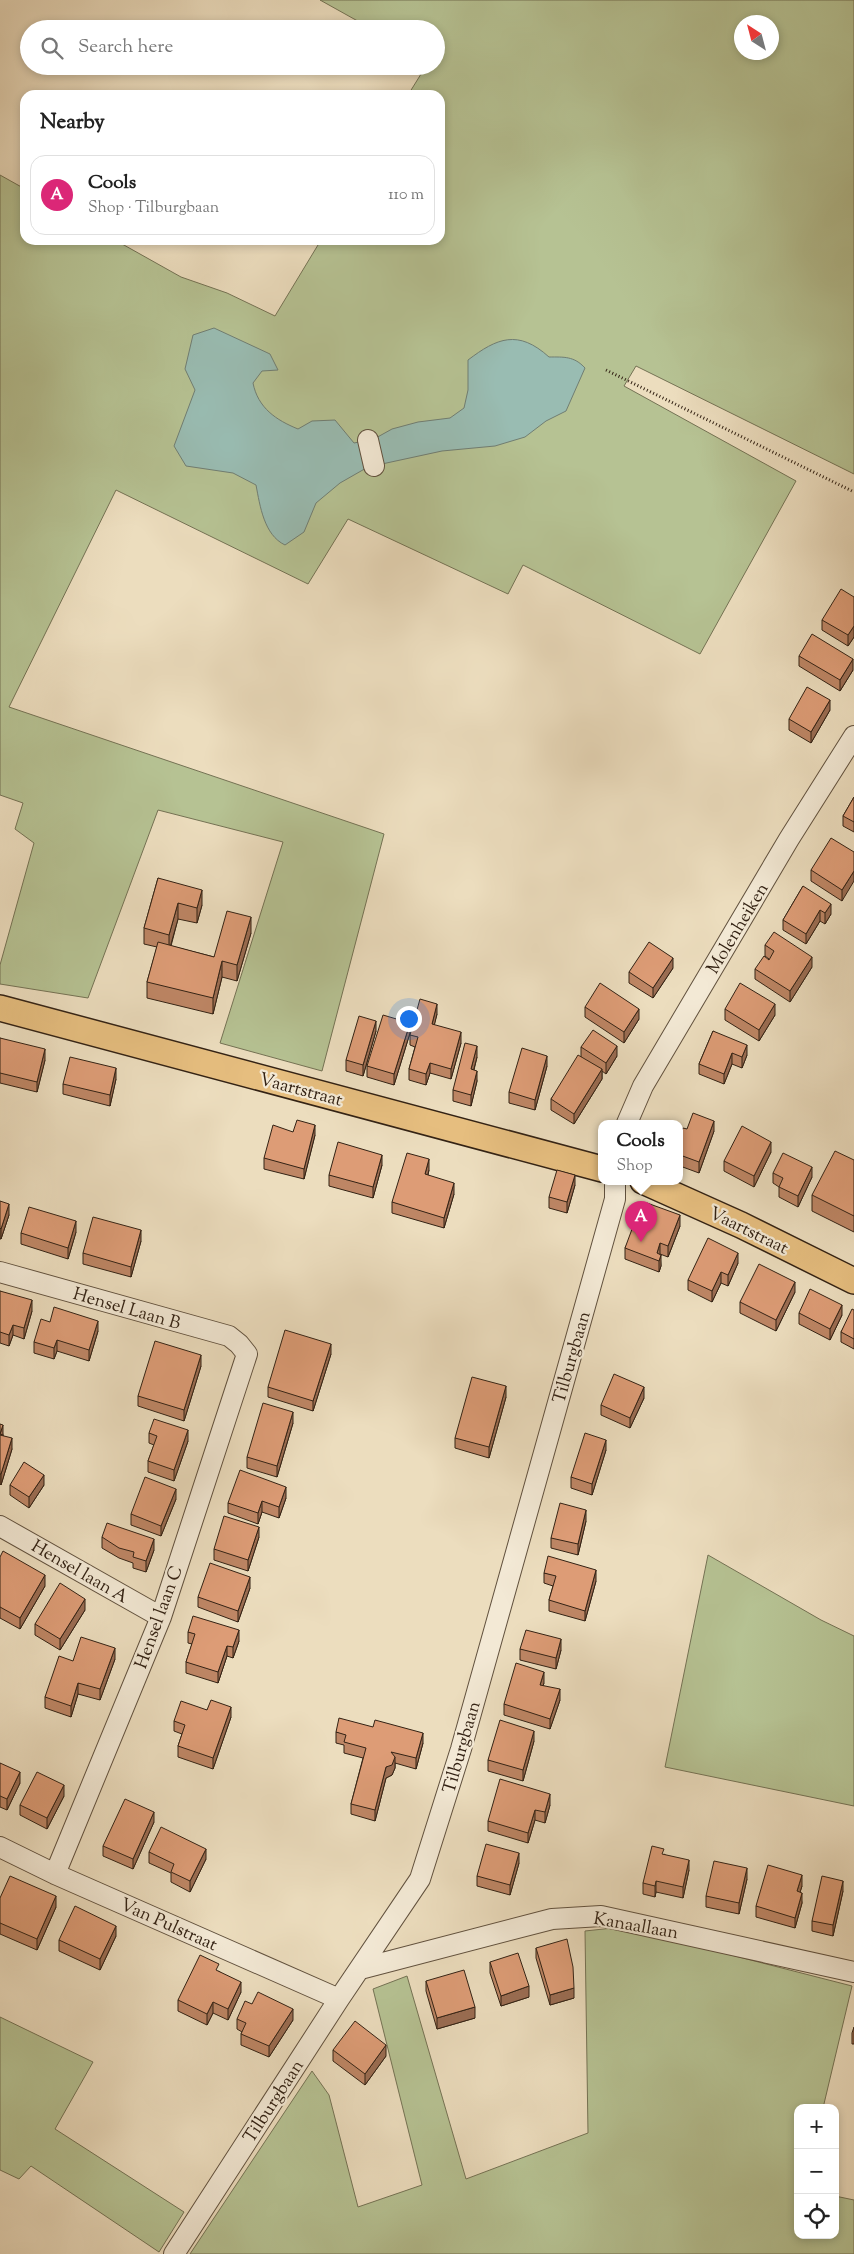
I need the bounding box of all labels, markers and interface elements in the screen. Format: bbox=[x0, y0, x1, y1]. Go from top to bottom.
north arrow bbox=[734, 15, 779, 60]
search box bbox=[20, 20, 445, 75]
icon: search bbox=[38, 34, 66, 62]
text: Search here bbox=[78, 34, 173, 61]
text: Nearby bbox=[40, 108, 105, 138]
text: Cools bbox=[88, 170, 136, 197]
text: A bbox=[51, 184, 64, 207]
text: 110 m bbox=[388, 184, 424, 207]
text: Shop · Tilburgbaan bbox=[88, 197, 219, 220]
street label: Molenheiken bbox=[701, 878, 776, 980]
your location bbox=[396, 1006, 422, 1032]
street label: Vaartstraat bbox=[256, 1067, 345, 1115]
popup bbox=[598, 1120, 683, 1185]
text: Cools bbox=[616, 1128, 665, 1155]
text: Shop bbox=[616, 1155, 653, 1178]
pin: A bbox=[625, 1201, 657, 1242]
street label: Vaartstraat bbox=[704, 1201, 792, 1262]
street label: Hensel Laan B bbox=[70, 1282, 183, 1338]
street label: Tilburgbaan bbox=[547, 1308, 599, 1407]
street label: Hensel laan A bbox=[26, 1534, 133, 1611]
street label: Hensel laan C bbox=[129, 1562, 191, 1673]
street label: Tilburgbaan bbox=[437, 1698, 489, 1797]
street label: Van Pulstraat bbox=[115, 1893, 221, 1959]
street label: Kanaallaan bbox=[591, 1907, 681, 1947]
street label: Tilburgbaan bbox=[238, 2055, 312, 2149]
map controls bbox=[794, 2104, 839, 2239]
button: + bbox=[794, 2104, 839, 2149]
button: − bbox=[794, 2149, 839, 2194]
button: locate bbox=[794, 2194, 839, 2239]

